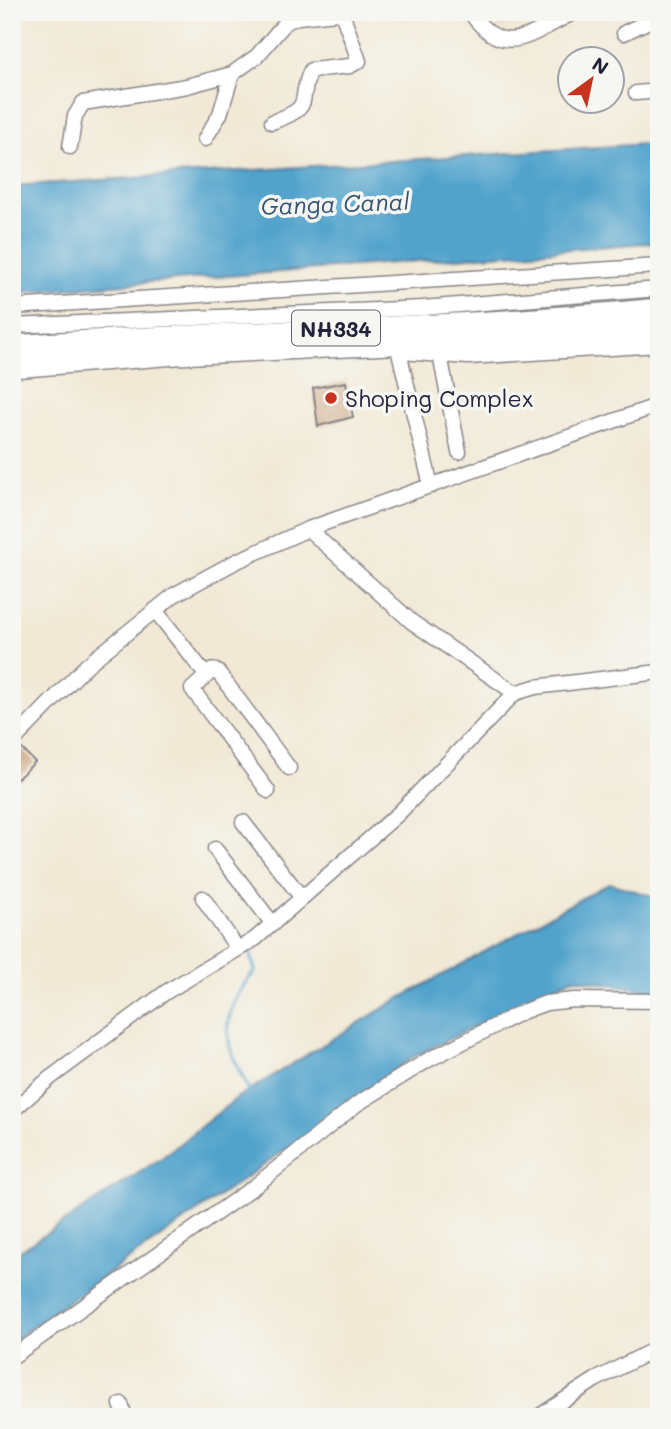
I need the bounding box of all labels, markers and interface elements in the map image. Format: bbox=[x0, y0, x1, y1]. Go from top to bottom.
north arrow bbox=[556, 46, 626, 116]
text: N bbox=[588, 51, 613, 80]
water label: Ganga Canal bbox=[260, 185, 410, 221]
road number: NH334 bbox=[292, 310, 380, 346]
place label: Shoping Complex bbox=[345, 383, 534, 413]
marker: Shoping Complex bbox=[323, 390, 339, 406]

